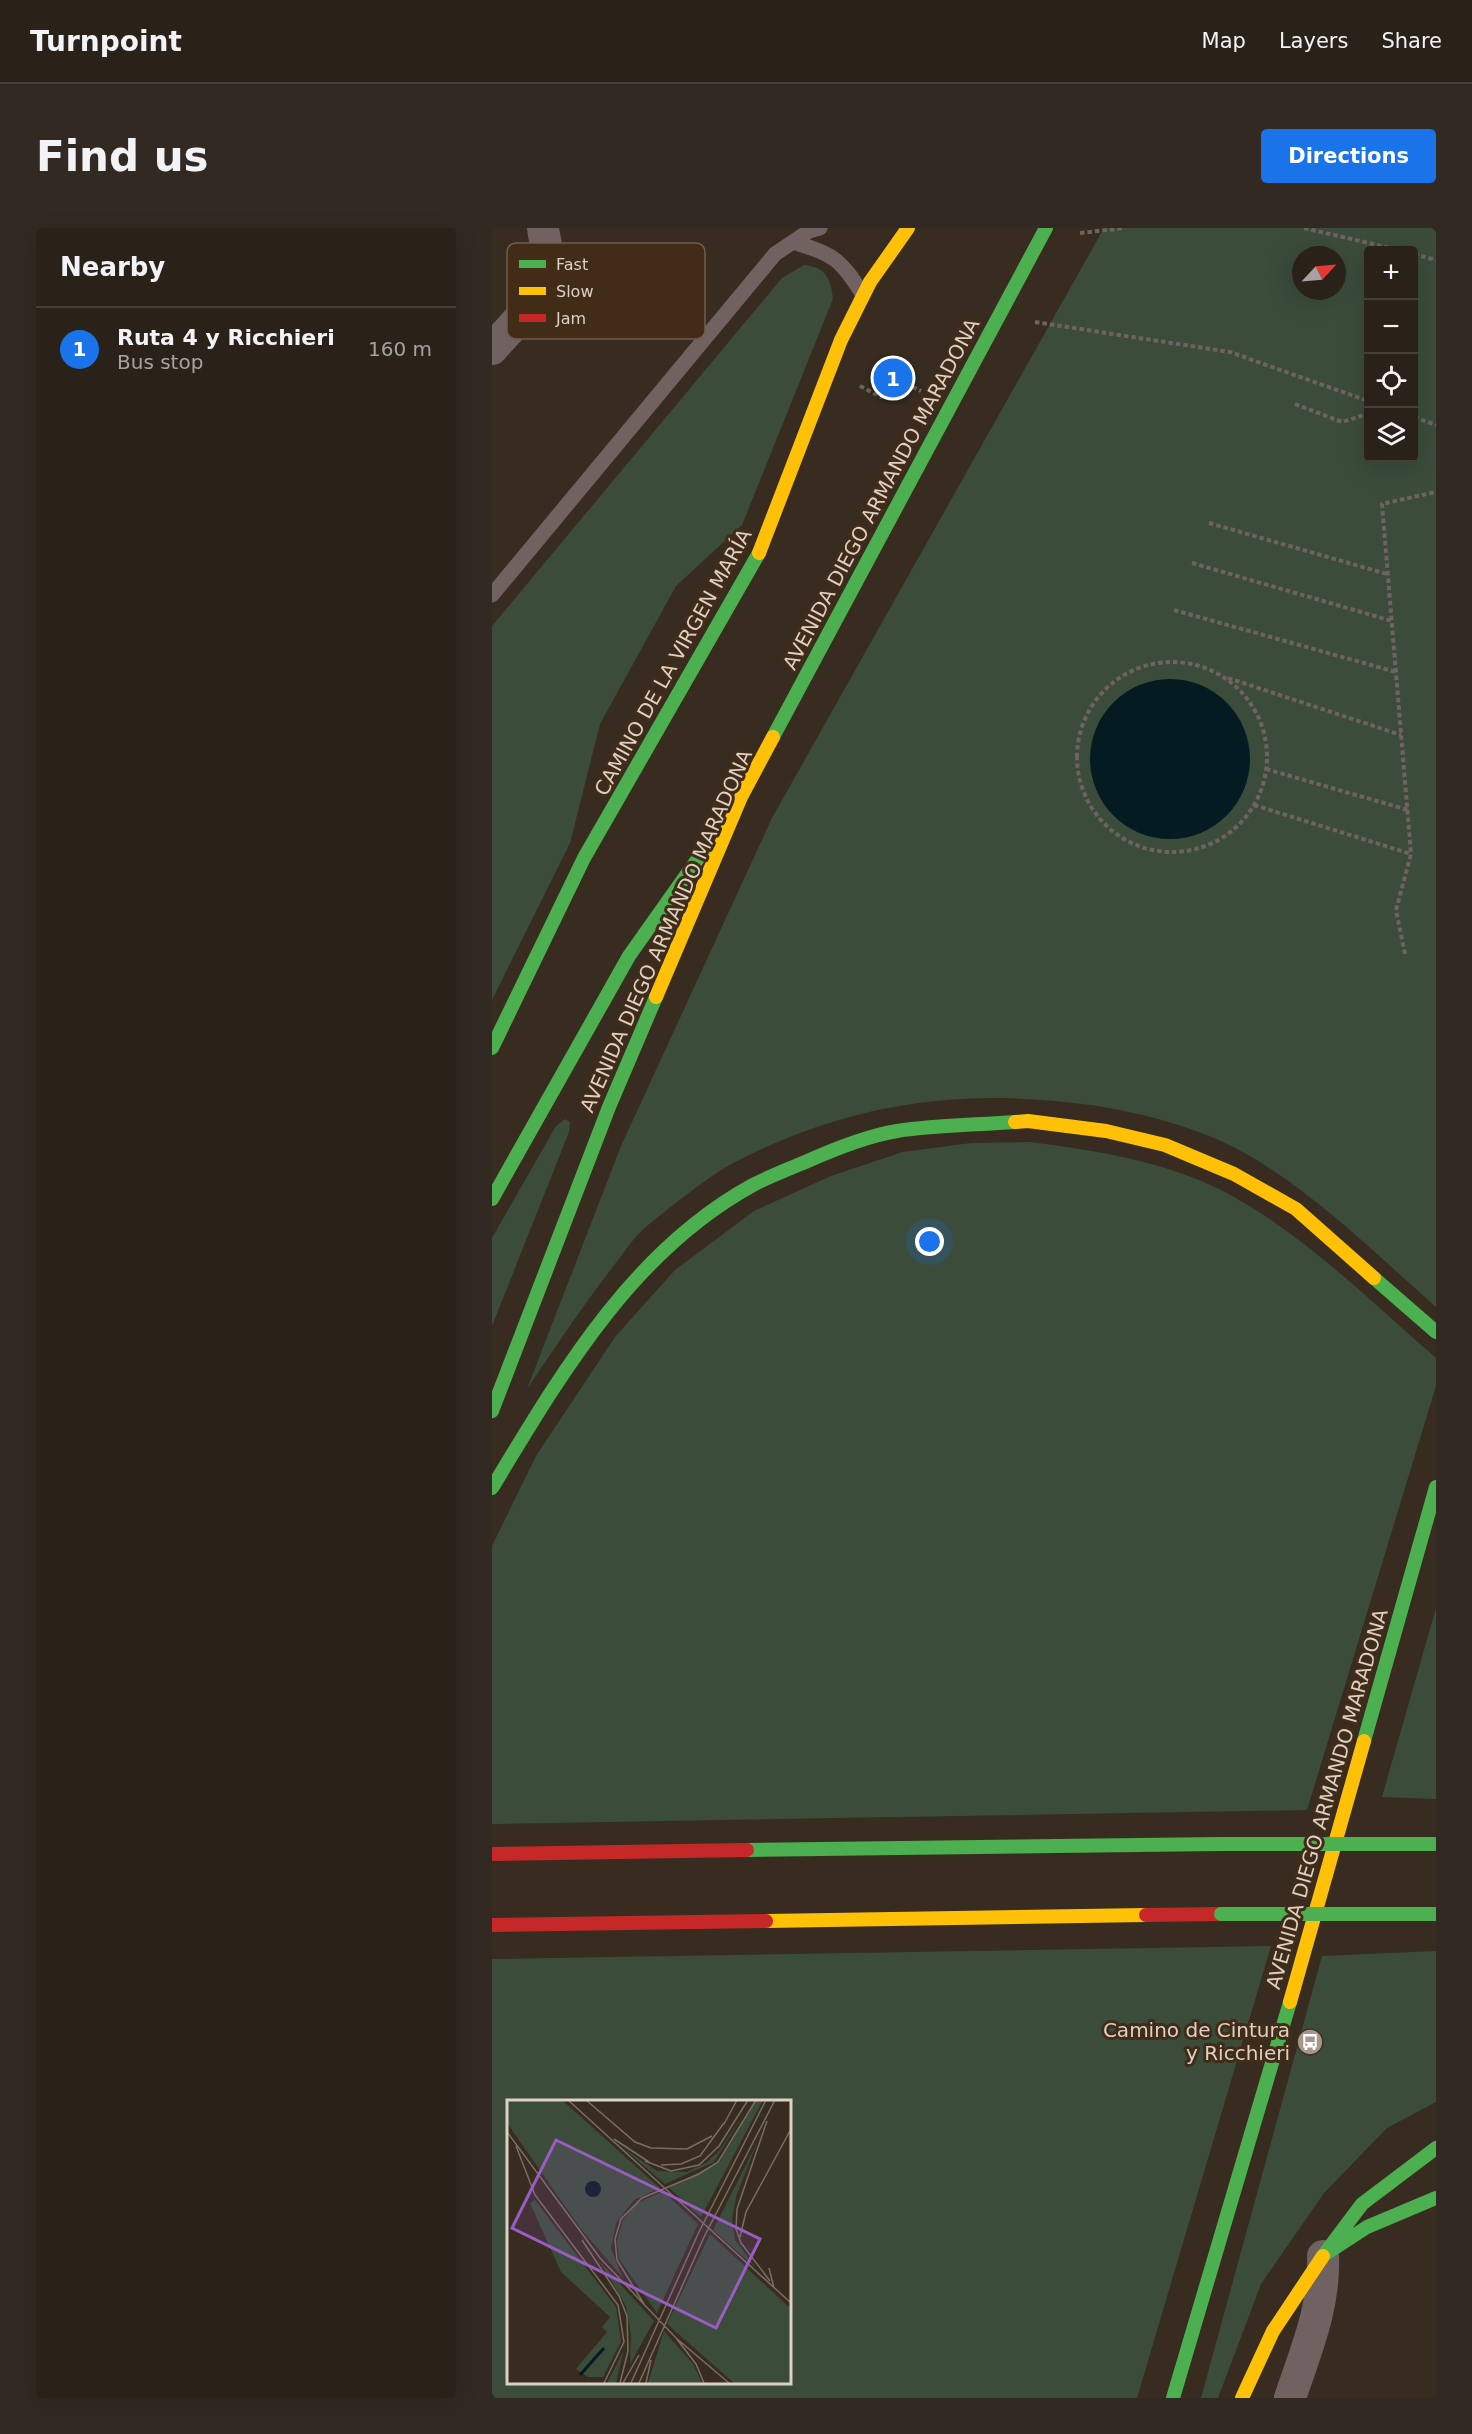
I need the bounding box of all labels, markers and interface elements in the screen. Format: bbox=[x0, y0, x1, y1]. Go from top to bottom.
text: Turnpoint bbox=[30, 25, 182, 58]
text: Map bbox=[1202, 29, 1246, 53]
text: Layers bbox=[1279, 29, 1348, 53]
text: Share bbox=[1381, 29, 1442, 53]
button: Directions bbox=[1261, 129, 1436, 183]
text: Find us bbox=[36, 132, 209, 181]
legend bbox=[507, 243, 705, 339]
north arrow bbox=[1292, 246, 1346, 300]
map controls bbox=[1364, 246, 1418, 462]
button: + bbox=[1364, 246, 1418, 300]
text: Nearby bbox=[60, 252, 165, 282]
text: Fast bbox=[556, 255, 588, 274]
text: Slow bbox=[556, 282, 593, 301]
button: − bbox=[1364, 300, 1418, 354]
text: Jam bbox=[555, 309, 586, 328]
street label: AVENIDA DIEGO ARMANDO MARADONA bbox=[778, 314, 984, 674]
text: Ruta 4 y Ricchieri bbox=[117, 325, 335, 350]
text: 1 bbox=[73, 337, 86, 361]
text: 160 m bbox=[368, 337, 432, 361]
text: Bus stop bbox=[117, 350, 203, 374]
button: locate bbox=[1364, 354, 1418, 408]
pin: 1 bbox=[874, 356, 912, 400]
button: layers bbox=[1364, 408, 1418, 462]
street label: CAMINO DE LA VIRGEN MARÍA bbox=[589, 524, 757, 800]
street label: AVENIDA DIEGO ARMANDO MARADONA bbox=[575, 746, 757, 1116]
your location bbox=[915, 1227, 944, 1256]
street label: AVENIDA DIEGO ARMANDO MARADONA bbox=[1261, 1606, 1393, 1992]
place label: Camino de Cintura y Ricchieri bbox=[1103, 2018, 1290, 2065]
bus stop icon: Camino de Cintura y Ricchieri bbox=[1295, 2027, 1325, 2057]
inset map bbox=[507, 2100, 790, 2383]

